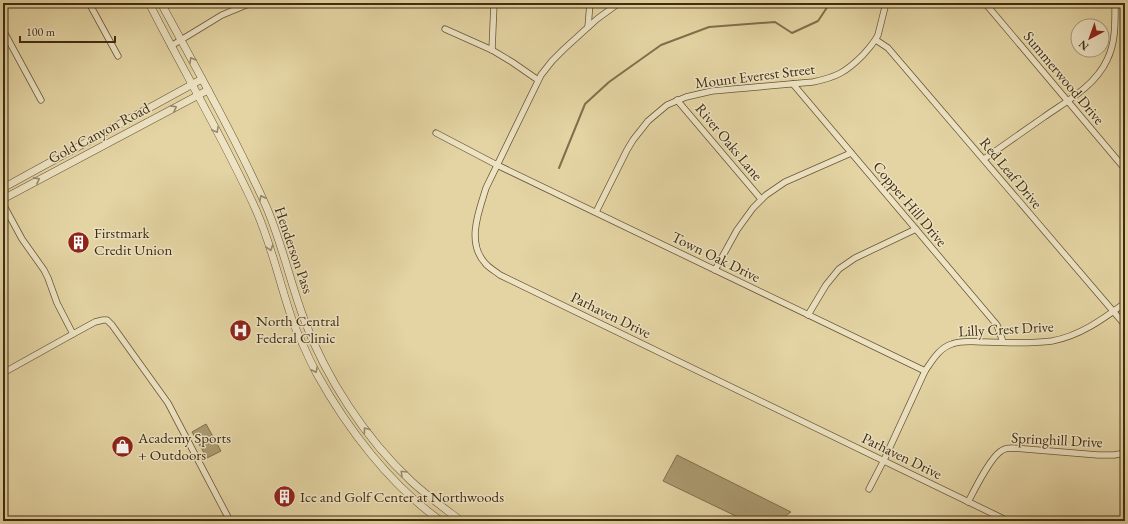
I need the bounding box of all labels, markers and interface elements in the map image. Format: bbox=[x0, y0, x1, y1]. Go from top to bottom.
scale bar bbox=[20, 18, 115, 44]
north arrow bbox=[1070, 18, 1110, 58]
text: 100 m bbox=[26, 24, 56, 40]
street label: Summerwood Drive bbox=[1020, 27, 1109, 129]
text: N bbox=[1075, 37, 1091, 54]
one-way arrow bbox=[189, 57, 196, 64]
street label: Mount Everest Street bbox=[694, 59, 816, 92]
street label: Gold Canyon Road bbox=[45, 98, 153, 167]
street label: River Oaks Lane bbox=[691, 99, 767, 184]
one-way arrow bbox=[170, 105, 177, 113]
one-way arrow bbox=[211, 126, 219, 133]
street label: Red Leaf Drive bbox=[976, 133, 1047, 212]
street label: Copper Hill Drive bbox=[869, 157, 952, 250]
one-way arrow bbox=[33, 178, 41, 185]
one-way arrow bbox=[259, 195, 267, 202]
street label: Henderson Pass bbox=[271, 204, 318, 296]
place label: Firstmark Credit Union bbox=[94, 223, 172, 259]
street label: Town Oak Drive bbox=[669, 227, 764, 286]
building icon: Firstmark Credit Union bbox=[66, 229, 92, 255]
one-way arrow bbox=[265, 244, 274, 251]
street label: Parhaven Drive bbox=[568, 287, 655, 342]
place label: North Central Federal Clinic bbox=[256, 311, 340, 347]
hospital icon: North Central Federal Clinic bbox=[227, 317, 253, 343]
street label: Lilly Crest Drive bbox=[958, 317, 1054, 340]
one-way arrow bbox=[310, 365, 318, 373]
one-way arrow bbox=[363, 427, 371, 434]
place label: Academy Sports + Outdoors bbox=[137, 428, 231, 464]
street label: Parhaven Drive bbox=[859, 428, 946, 483]
street label: Springhill Drive bbox=[1011, 428, 1103, 451]
shop icon: Academy Sports + Outdoors bbox=[110, 434, 136, 460]
one-way arrow bbox=[400, 470, 408, 478]
building icon: Ice and Golf Center at Northwoods bbox=[271, 484, 297, 510]
place label: Ice and Golf Center at Northwoods bbox=[300, 487, 504, 506]

